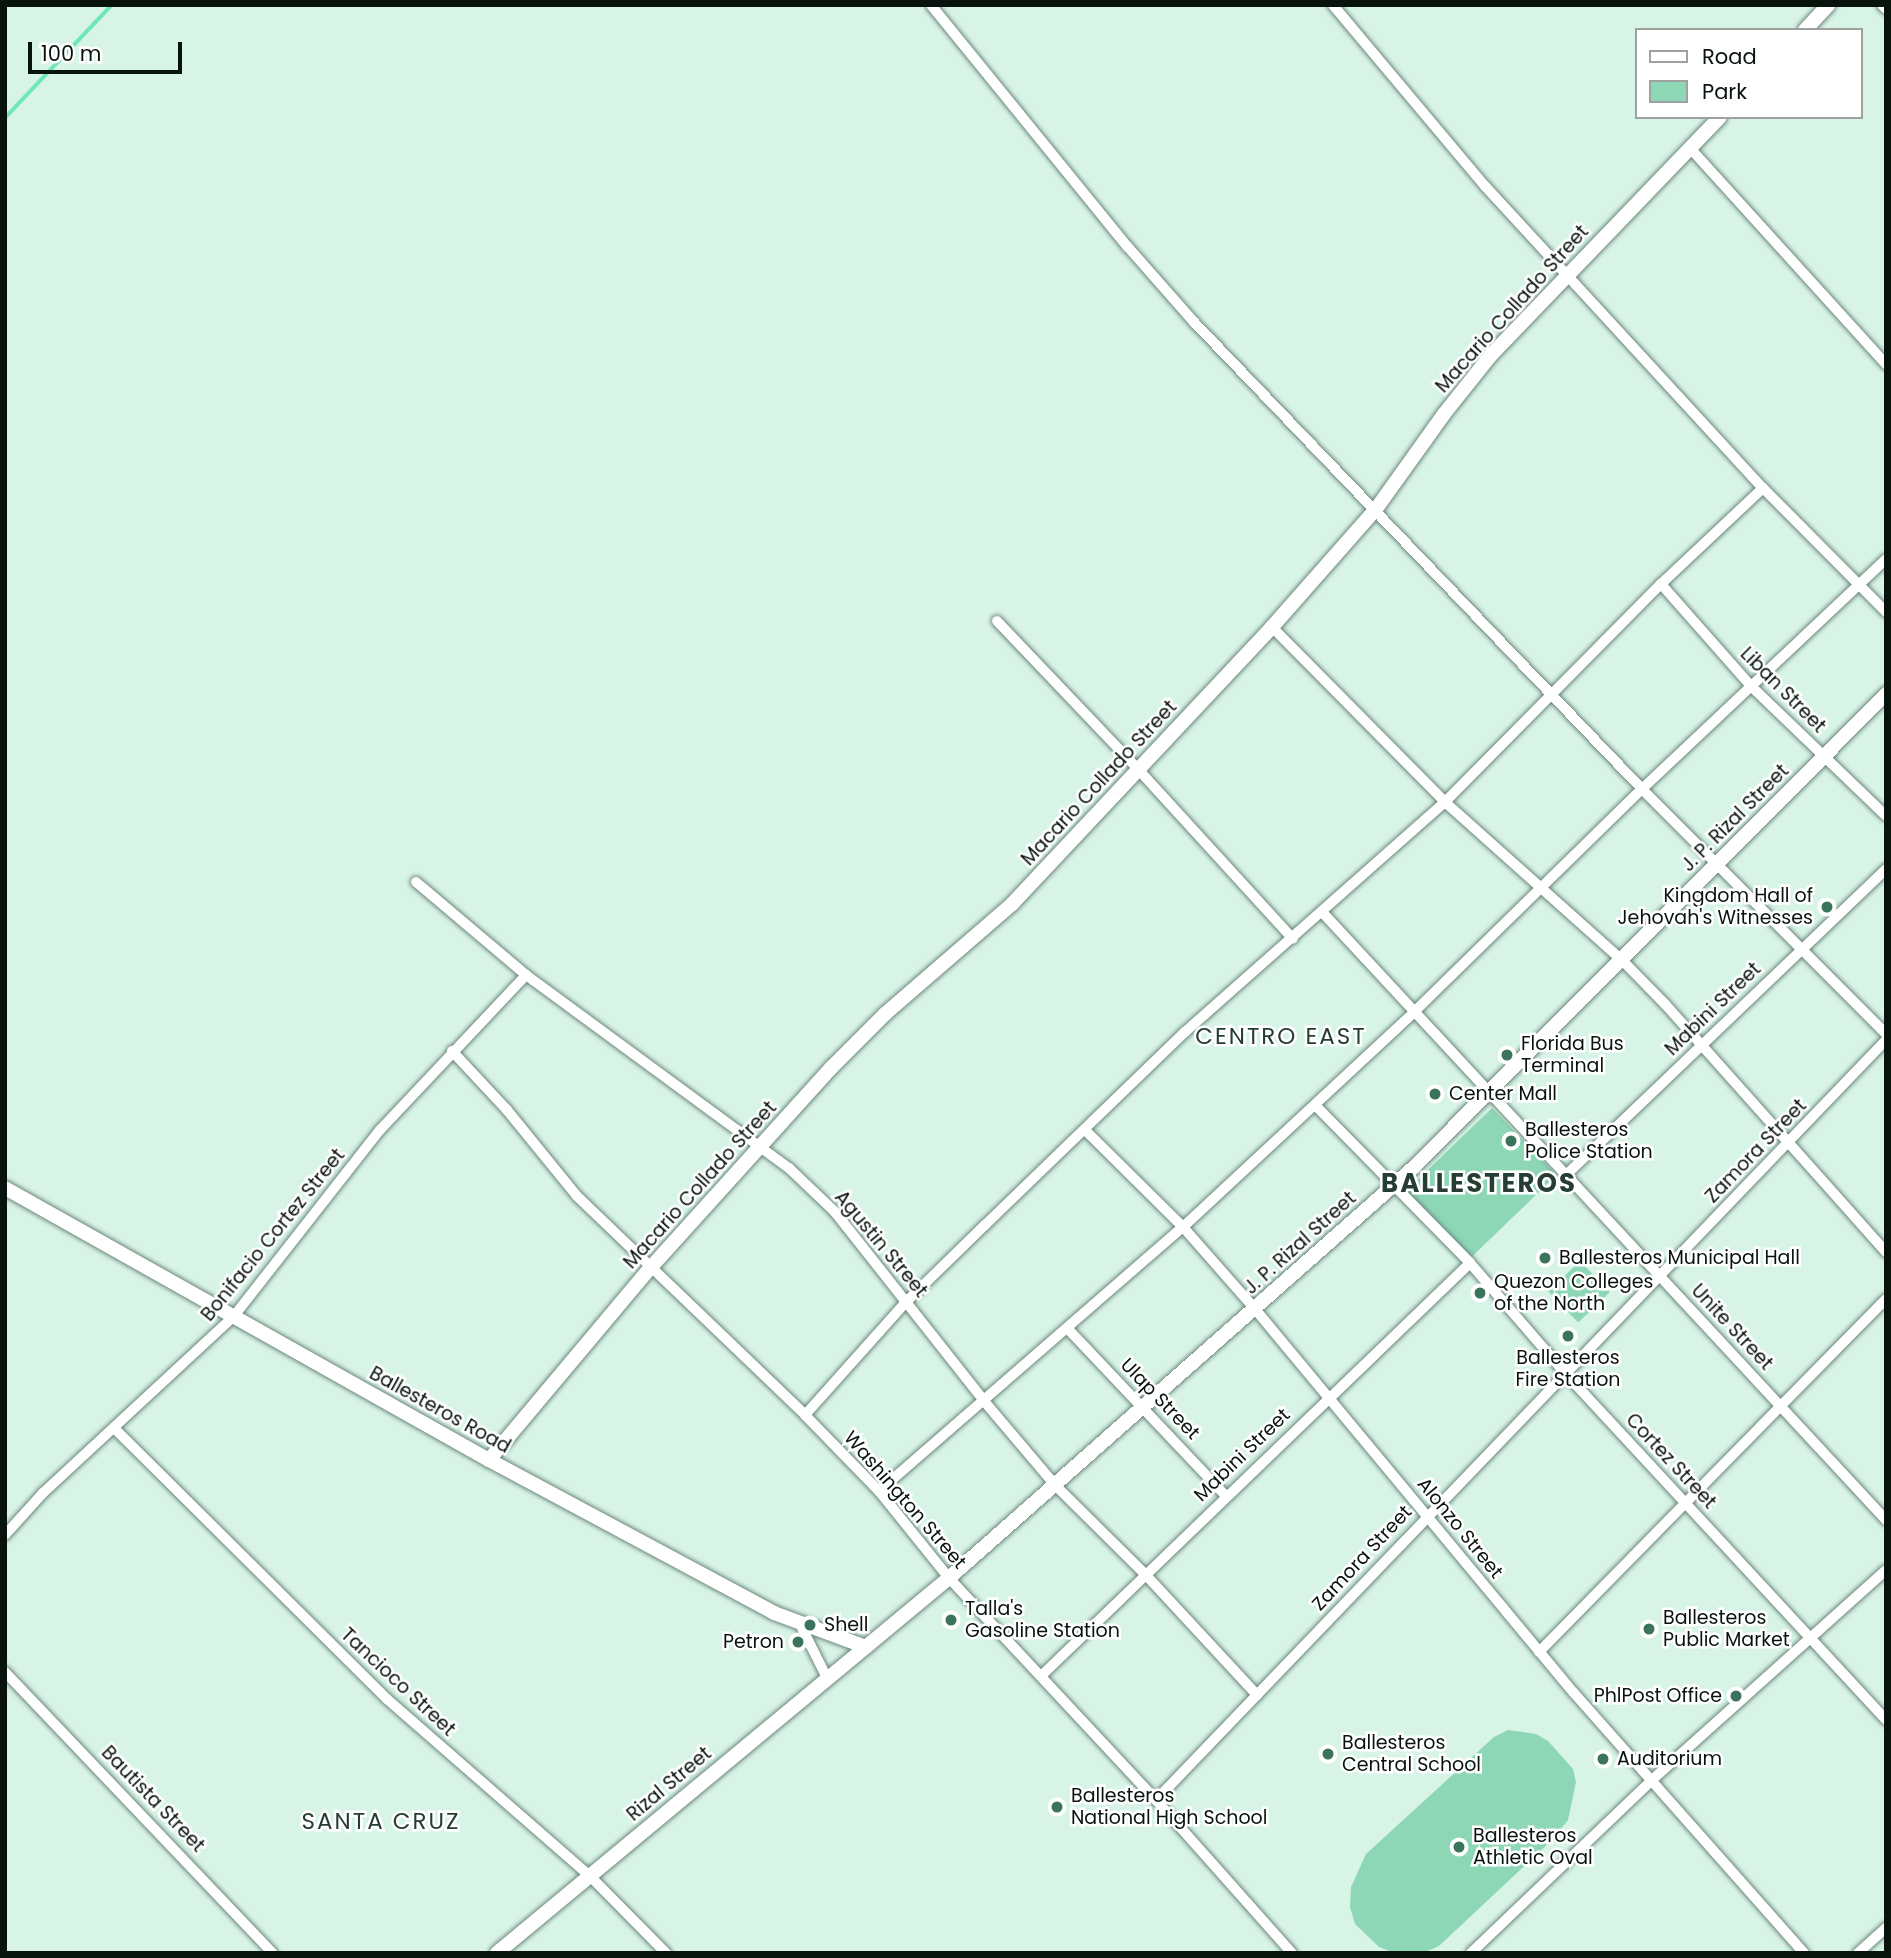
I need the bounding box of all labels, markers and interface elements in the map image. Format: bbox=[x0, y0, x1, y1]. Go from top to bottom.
scale bar bbox=[32, 28, 186, 72]
legend bbox=[1636, 28, 1863, 119]
text: 100 m bbox=[41, 39, 101, 68]
text: Road bbox=[1702, 42, 1757, 71]
text: Park bbox=[1702, 77, 1747, 106]
street label: Macario Collado Street bbox=[1431, 221, 1593, 397]
street label: Liban Street bbox=[1736, 643, 1830, 737]
street label: Macario Collado Street bbox=[1017, 696, 1181, 870]
street label: J. P. Rizal Street bbox=[1677, 760, 1793, 876]
place label: Kingdom Hall of Jehovah's Witnesses bbox=[1618, 885, 1813, 929]
marker: Kingdom Hall of Jehovah's Witnesses bbox=[1819, 899, 1835, 915]
street label: Mabini Street bbox=[1660, 958, 1766, 1060]
district label: CENTRO EAST bbox=[1197, 1022, 1365, 1050]
place label: Florida Bus Terminal bbox=[1521, 1033, 1624, 1077]
marker: Florida Bus Terminal bbox=[1499, 1047, 1515, 1063]
place label: Center Mall bbox=[1449, 1083, 1557, 1105]
marker: Center Mall bbox=[1427, 1086, 1443, 1102]
street label: Zamora Street bbox=[1701, 1094, 1811, 1208]
street label: Macario Collado Street bbox=[619, 1097, 781, 1273]
place label: Ballesteros Police Station bbox=[1525, 1119, 1653, 1163]
marker: Ballesteros Police Station bbox=[1503, 1133, 1519, 1149]
street label: Bonifacio Cortez Street bbox=[196, 1144, 350, 1326]
district label: BALLESTEROS bbox=[1382, 1168, 1576, 1200]
street label: Agustin Street bbox=[830, 1186, 932, 1302]
street label: J. P. Rizal Street bbox=[1240, 1187, 1360, 1299]
place label: Ballesteros Municipal Hall bbox=[1559, 1247, 1800, 1269]
marker: Ballesteros Municipal Hall bbox=[1537, 1250, 1553, 1266]
place label: Quezon Colleges of the North bbox=[1494, 1271, 1653, 1315]
street label: Unite Street bbox=[1686, 1279, 1778, 1375]
marker: Quezon Colleges of the North bbox=[1472, 1285, 1488, 1301]
marker: Ballesteros Fire Station bbox=[1560, 1328, 1576, 1344]
place label: Ballesteros Fire Station bbox=[1515, 1347, 1621, 1391]
street label: Ulap Street bbox=[1116, 1354, 1204, 1444]
street label: Ballesteros Road bbox=[365, 1362, 515, 1458]
street label: Mabini Street bbox=[1189, 1404, 1295, 1506]
street label: Cortez Street bbox=[1621, 1409, 1721, 1513]
street label: Washington Street bbox=[839, 1426, 971, 1574]
street label: Alonzo Street bbox=[1412, 1473, 1508, 1583]
street label: Zamora Street bbox=[1307, 1501, 1417, 1615]
place label: Talla's Gasoline Station bbox=[965, 1598, 1120, 1642]
place label: Ballesteros Public Market bbox=[1663, 1607, 1790, 1651]
marker: Talla's Gasoline Station bbox=[943, 1612, 959, 1628]
place label: Shell bbox=[824, 1614, 868, 1636]
marker: Shell bbox=[802, 1617, 818, 1633]
marker: Ballesteros Public Market bbox=[1641, 1621, 1657, 1637]
street label: Tancioco Street bbox=[336, 1623, 460, 1741]
place label: Petron bbox=[723, 1631, 784, 1653]
marker: Petron bbox=[790, 1634, 806, 1650]
place label: PhlPost Office bbox=[1594, 1685, 1722, 1707]
marker: PhlPost Office bbox=[1728, 1688, 1744, 1704]
place label: Ballesteros Central School bbox=[1342, 1732, 1481, 1776]
street label: Bautista Street bbox=[97, 1741, 209, 1857]
street label: Rizal Street bbox=[622, 1742, 716, 1826]
marker: Ballesteros Central School bbox=[1320, 1746, 1336, 1762]
place label: Auditorium bbox=[1617, 1748, 1722, 1770]
marker: Auditorium bbox=[1595, 1751, 1611, 1767]
place label: Ballesteros National High School bbox=[1071, 1785, 1267, 1829]
marker: Ballesteros National High School bbox=[1049, 1799, 1065, 1815]
district label: SANTA CRUZ bbox=[303, 1807, 459, 1835]
place label: Ballesteros Athletic Oval bbox=[1473, 1825, 1593, 1869]
marker: Ballesteros Athletic Oval bbox=[1451, 1839, 1467, 1855]

